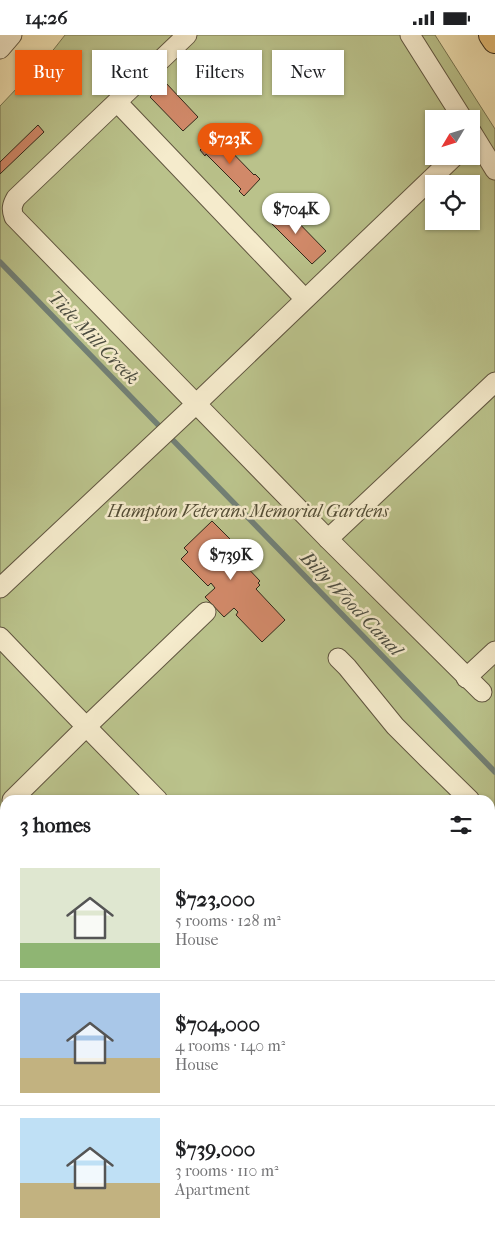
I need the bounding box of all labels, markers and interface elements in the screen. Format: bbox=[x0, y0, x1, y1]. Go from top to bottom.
text: 14:26 bbox=[25, 7, 68, 29]
chip: Buy bbox=[15, 50, 82, 95]
chip: Rent bbox=[92, 50, 167, 95]
chip: Filters bbox=[177, 50, 262, 95]
chip: New bbox=[272, 50, 344, 95]
north arrow bbox=[425, 110, 480, 165]
map controls bbox=[425, 110, 480, 230]
pin: $723K bbox=[195, 123, 265, 165]
text: $723K bbox=[209, 129, 251, 148]
button: locate bbox=[425, 175, 480, 230]
pin: $704K bbox=[261, 193, 331, 235]
text: $704K bbox=[273, 199, 319, 218]
water label: Tide Mill Creek bbox=[43, 286, 144, 389]
park label: Hampton Veterans Memorial Gardens bbox=[107, 501, 389, 522]
pin: $739K bbox=[196, 539, 266, 581]
text: $739K bbox=[209, 545, 253, 564]
water label: Billy Wood Canal bbox=[295, 546, 408, 662]
icon: filters bbox=[447, 811, 475, 839]
text: 3 homes bbox=[20, 813, 91, 837]
text: $723,000 bbox=[175, 887, 255, 911]
icon: home bbox=[60, 888, 120, 948]
text: 5 rooms · 128 m² bbox=[175, 911, 281, 930]
text: House bbox=[175, 930, 218, 949]
text: $704,000 bbox=[175, 1012, 260, 1036]
icon: home bbox=[60, 1013, 120, 1073]
text: 4 rooms · 140 m² bbox=[175, 1036, 285, 1055]
text: House bbox=[175, 1055, 218, 1074]
text: $739,000 bbox=[175, 1137, 255, 1161]
icon: home bbox=[60, 1138, 120, 1198]
text: 3 rooms · 110 m² bbox=[175, 1161, 279, 1180]
text: Apartment bbox=[175, 1180, 250, 1199]

